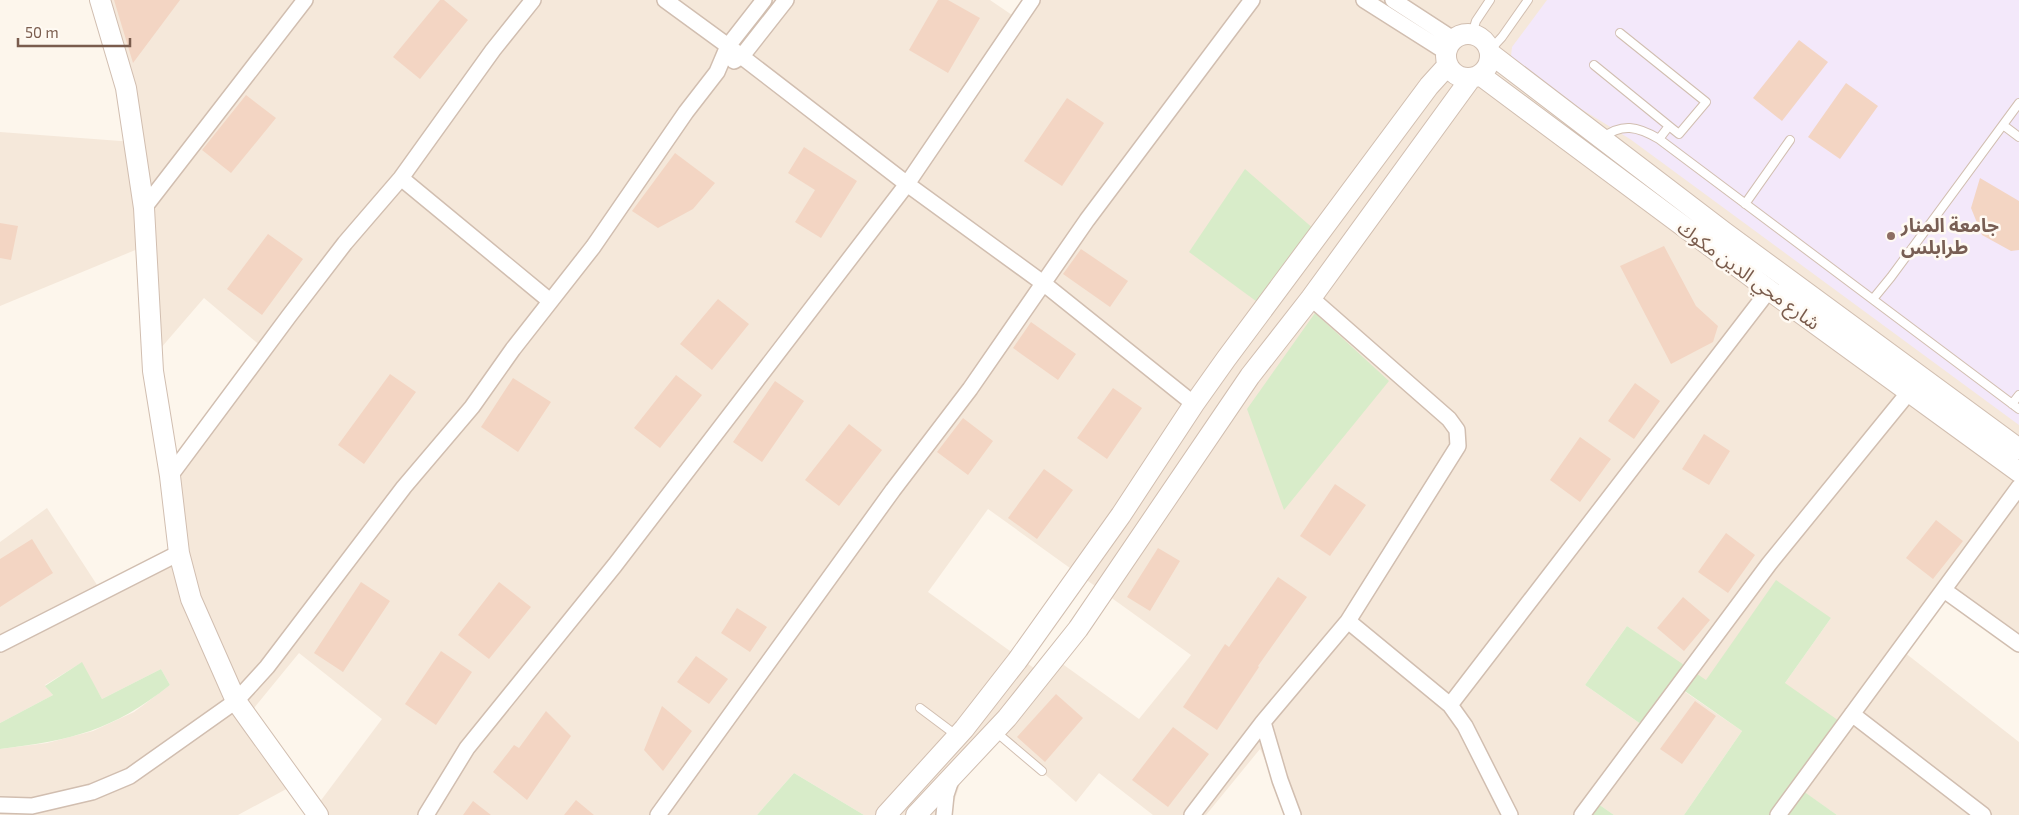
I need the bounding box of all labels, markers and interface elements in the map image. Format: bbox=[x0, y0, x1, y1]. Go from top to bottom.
scale bar bbox=[18, 15, 130, 47]
text: 50 m bbox=[25, 23, 59, 41]
place label: جامعة المنار طرابلس bbox=[1900, 213, 1999, 259]
street label: شارع محي الدين مكوك bbox=[1671, 215, 1825, 338]
marker: جامعة المنار طرابلس bbox=[1885, 230, 1897, 242]

